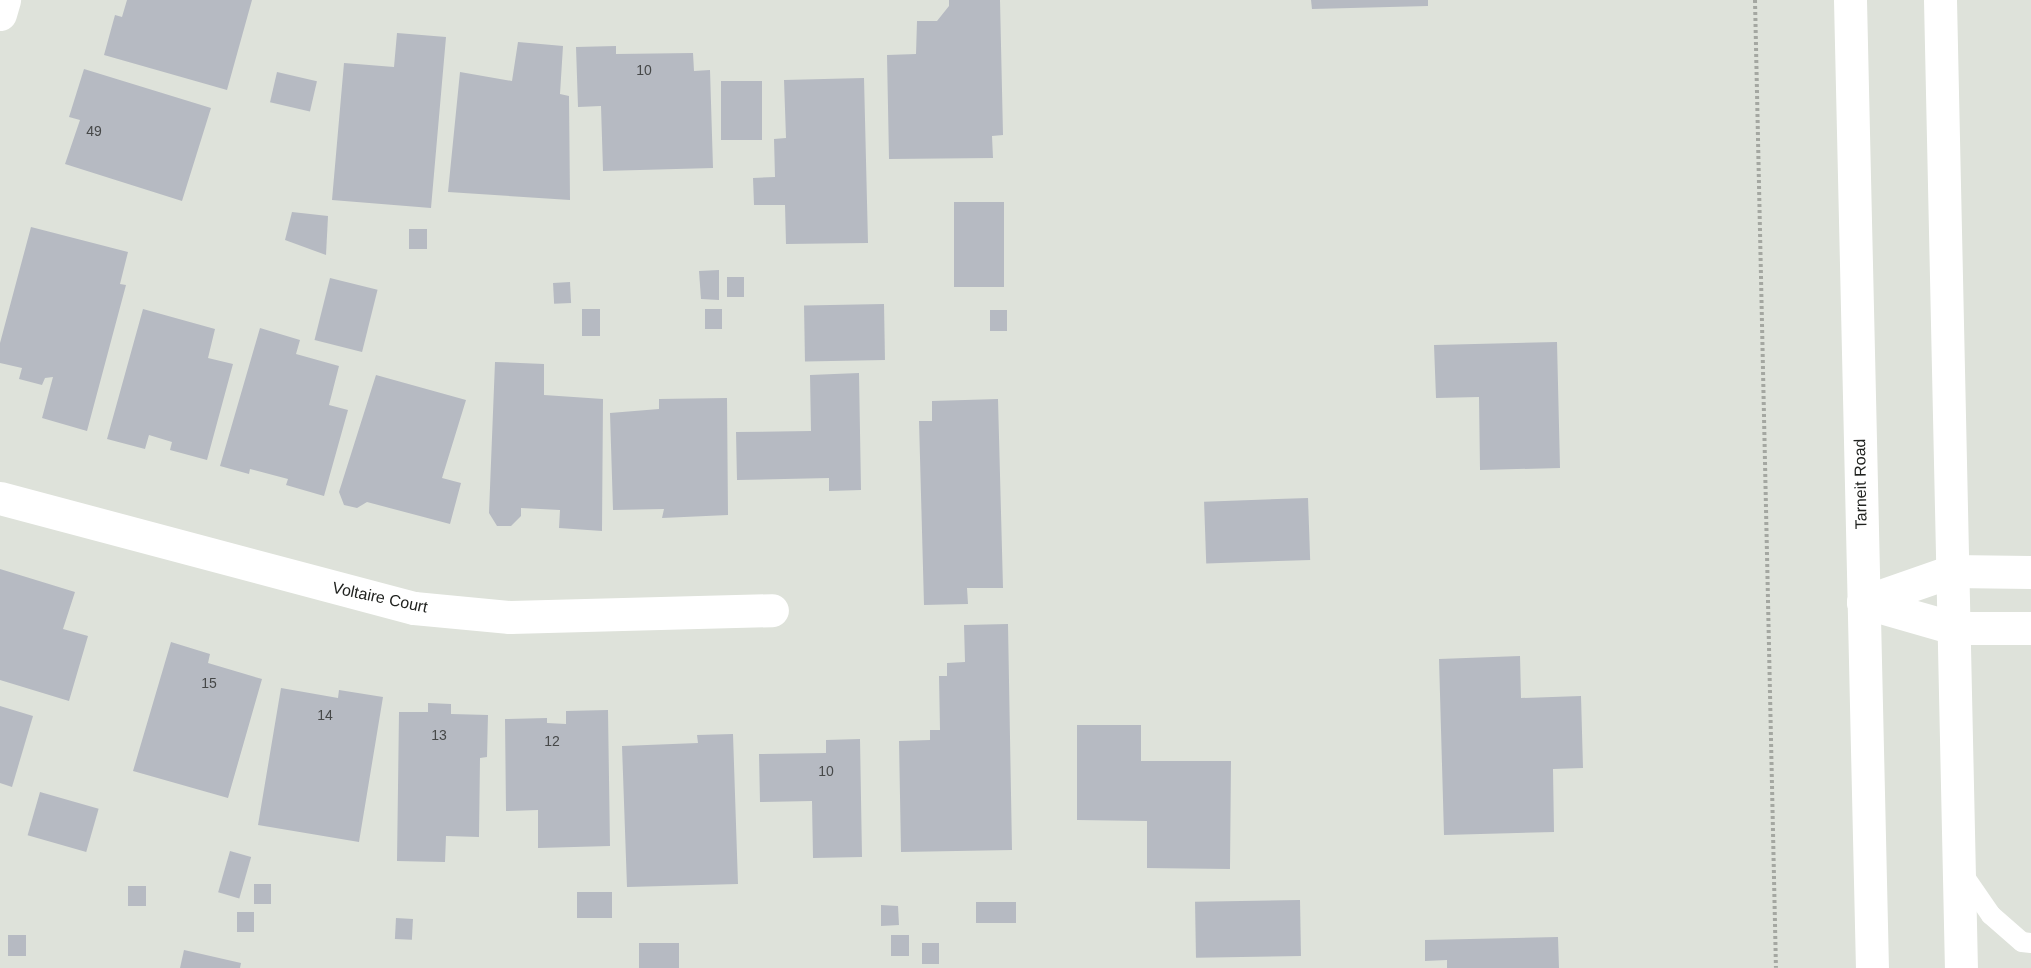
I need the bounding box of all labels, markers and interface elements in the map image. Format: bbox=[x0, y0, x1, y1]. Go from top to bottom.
house number: 10 bbox=[636, 62, 652, 78]
house number: 49 bbox=[86, 123, 102, 139]
street label: Tarneit Road bbox=[1851, 438, 1871, 530]
street label: Voltaire Court bbox=[331, 579, 429, 617]
house number: 15 bbox=[201, 675, 217, 691]
house number: 14 bbox=[317, 707, 333, 723]
house number: 13 bbox=[431, 727, 447, 743]
house number: 12 bbox=[544, 733, 560, 749]
house number: 10 bbox=[818, 763, 834, 779]

